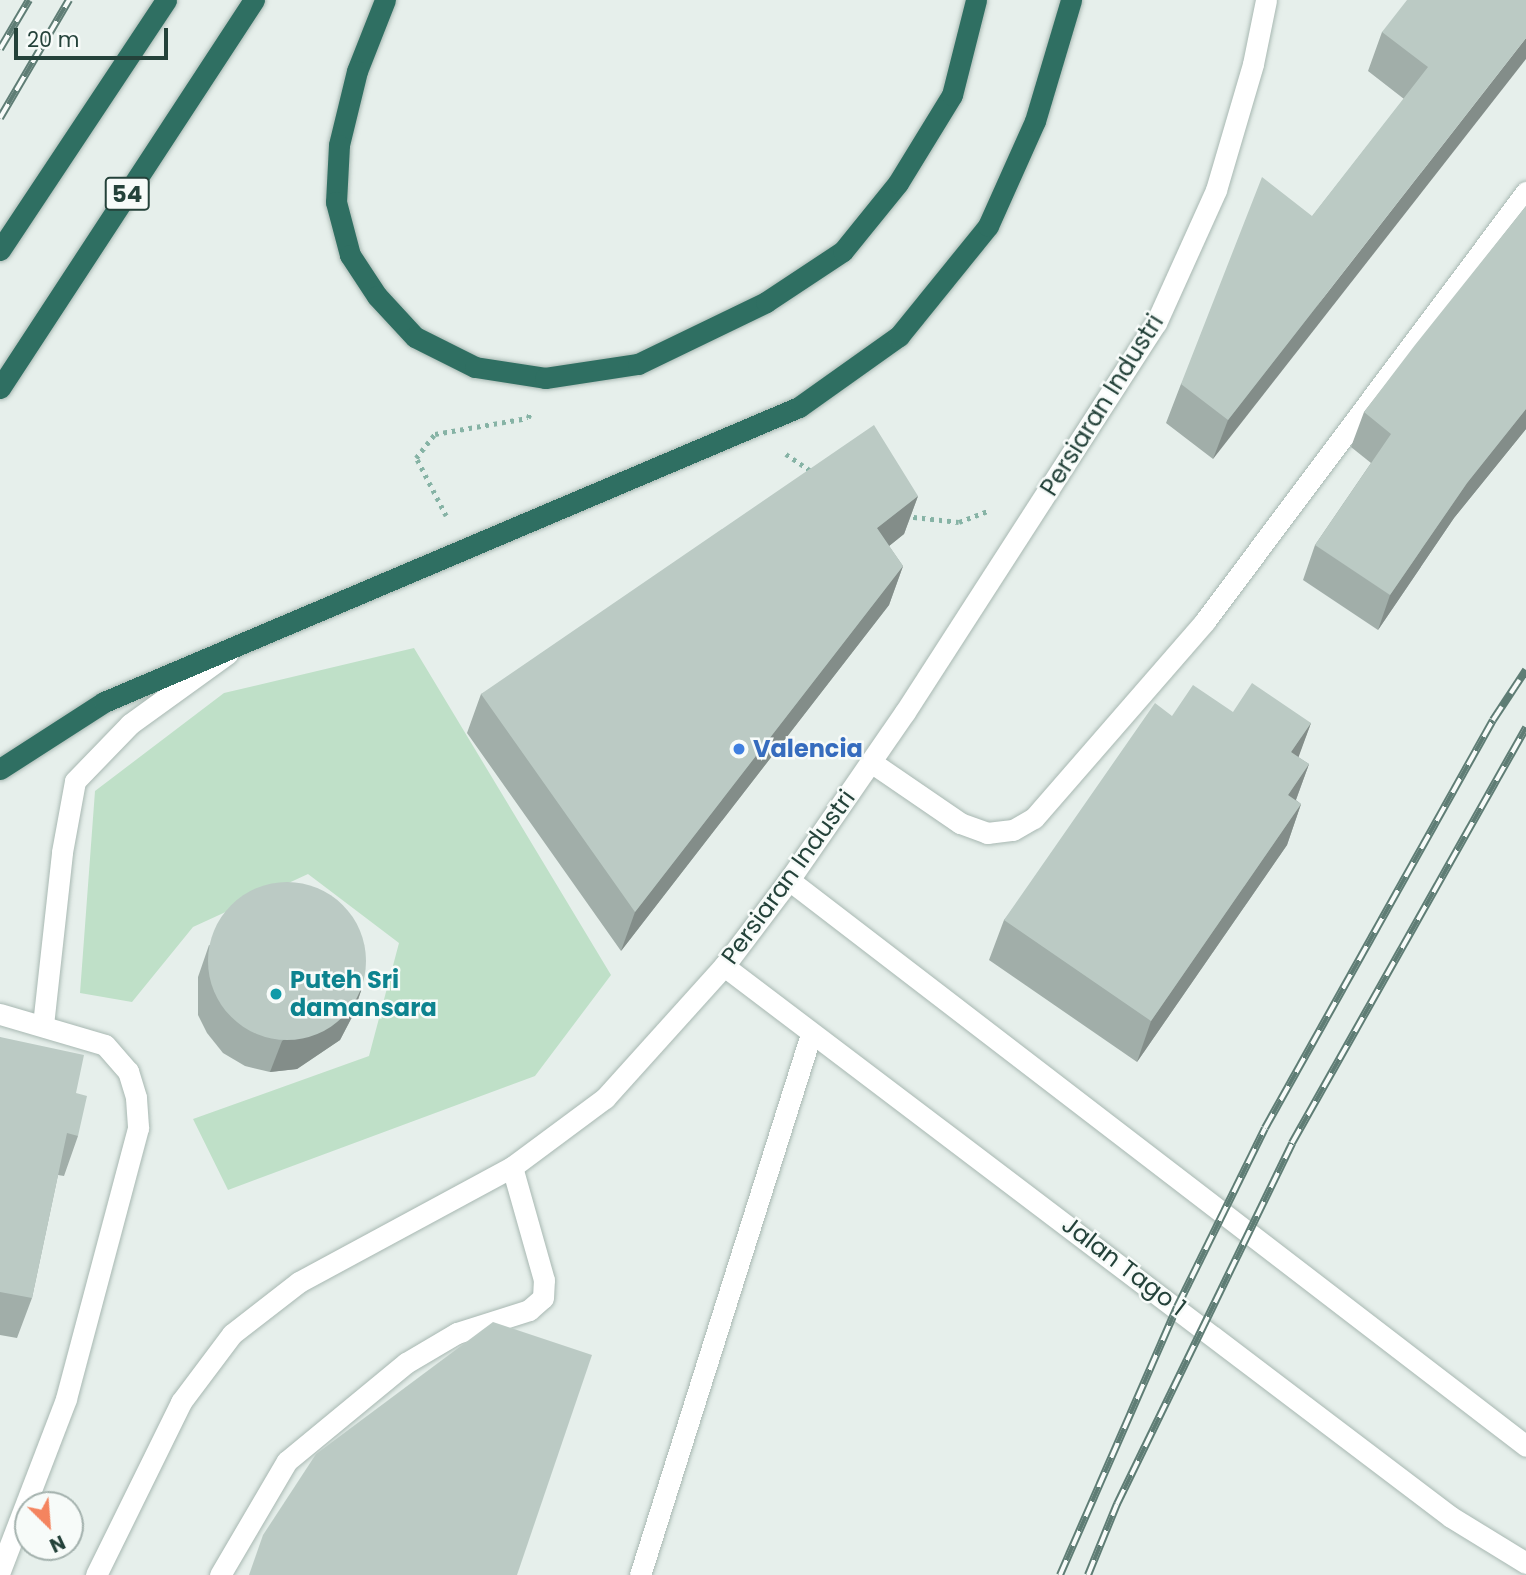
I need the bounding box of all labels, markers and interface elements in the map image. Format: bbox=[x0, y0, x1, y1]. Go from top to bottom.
scale bar bbox=[18, 14, 172, 58]
text: 20 m bbox=[27, 25, 80, 54]
road number: 54 bbox=[104, 174, 150, 214]
street label: Persiaran Industri bbox=[1035, 309, 1169, 501]
place label: Valencia bbox=[753, 735, 863, 763]
marker: Valencia bbox=[731, 741, 747, 757]
street label: Persiaran Industri bbox=[715, 784, 861, 970]
place label: Puteh Sri damansara bbox=[290, 966, 437, 1022]
marker: Puteh Sri damansara bbox=[268, 986, 284, 1002]
street label: Jalan Tago 1 bbox=[1056, 1210, 1192, 1322]
north arrow bbox=[14, 1491, 84, 1561]
text: N bbox=[45, 1528, 69, 1559]

